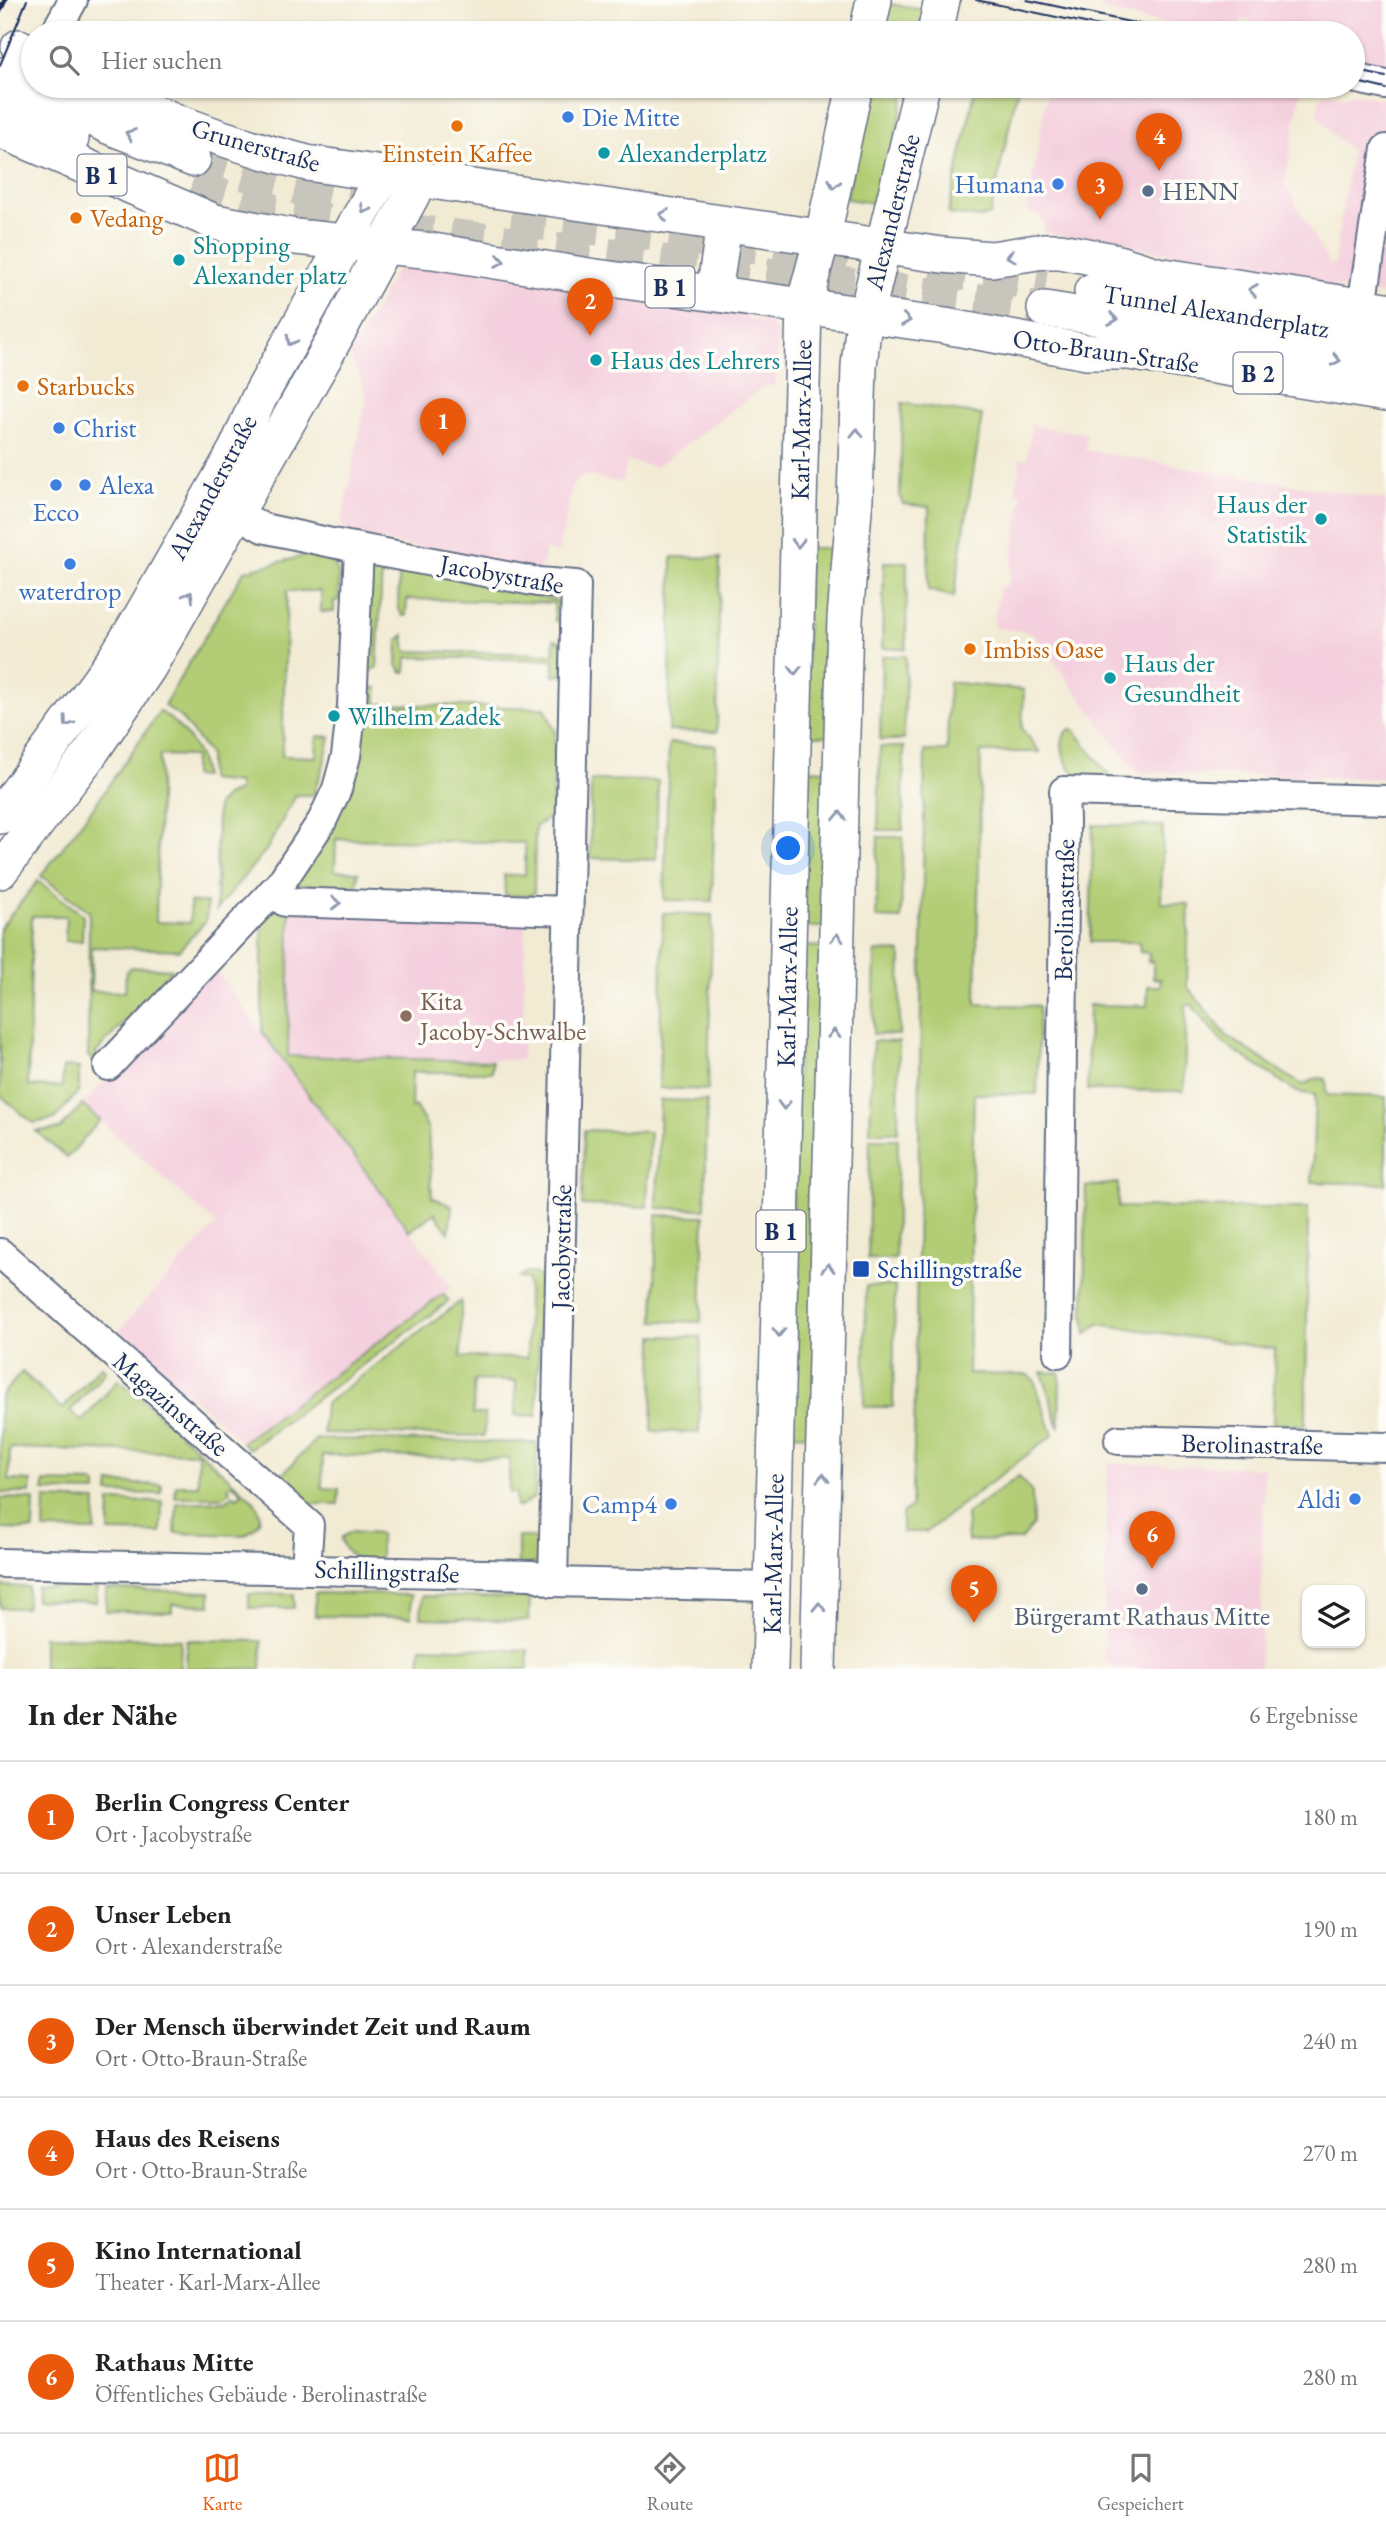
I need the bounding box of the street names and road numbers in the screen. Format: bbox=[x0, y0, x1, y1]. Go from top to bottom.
street label: Grunerstraße bbox=[188, 110, 324, 180]
street label: Alexanderstraße bbox=[856, 130, 928, 295]
road number: B 1 bbox=[78, 154, 126, 196]
road number: B 1 bbox=[646, 266, 694, 308]
street label: Tunnel Alexanderplatz bbox=[1100, 276, 1332, 346]
street label: Otto-Braun-Straße bbox=[1011, 321, 1201, 381]
street label: Karl-Marx-Allee bbox=[783, 339, 819, 501]
road number: B 2 bbox=[1234, 352, 1282, 394]
street label: Alexanderstraße bbox=[159, 409, 265, 566]
street label: Jacobystraße bbox=[435, 546, 567, 602]
street label: Berolinastraße bbox=[1046, 839, 1082, 981]
street label: Karl-Marx-Allee bbox=[769, 906, 805, 1068]
street label: Jacobystraße bbox=[543, 1184, 579, 1312]
road number: B 1 bbox=[756, 1210, 806, 1252]
street label: Magazinstraße bbox=[106, 1344, 236, 1464]
street label: Berolinastraße bbox=[1181, 1426, 1323, 1462]
street label: Karl-Marx-Allee bbox=[755, 1473, 791, 1635]
street label: Schillingstraße bbox=[314, 1551, 460, 1591]

